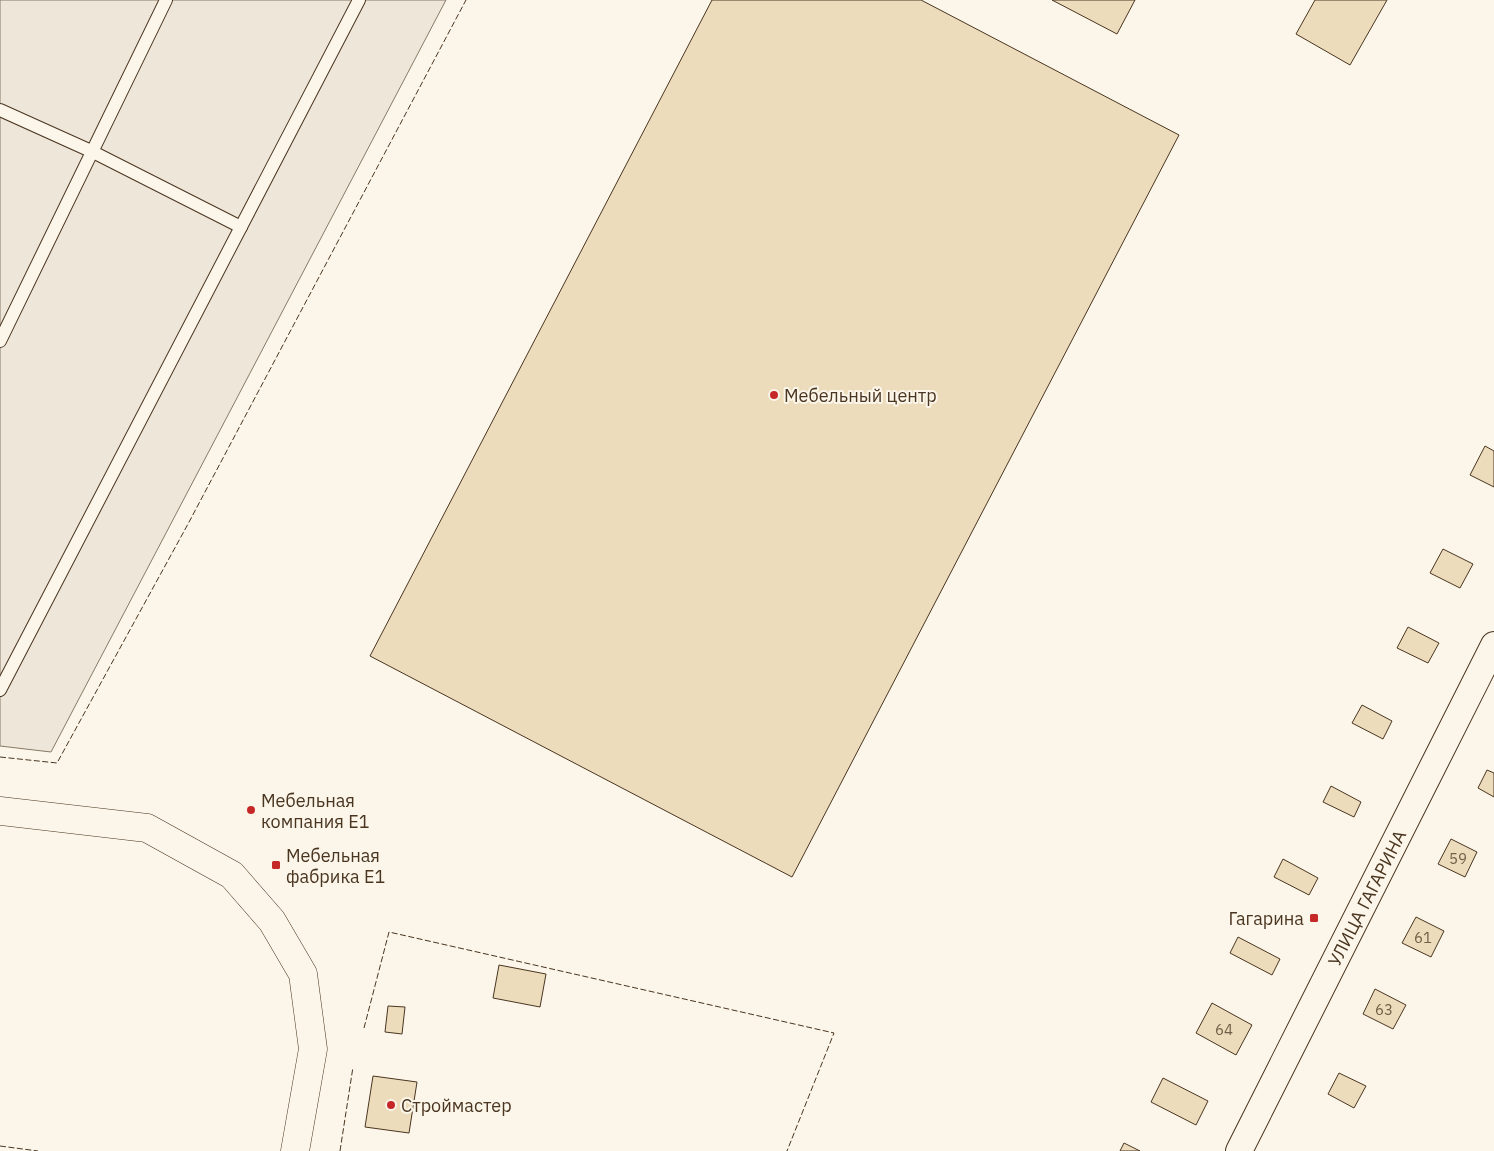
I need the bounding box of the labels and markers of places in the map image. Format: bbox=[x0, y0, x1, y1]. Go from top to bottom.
place label: Мебельный центр bbox=[784, 384, 937, 407]
marker: Мебельный центр bbox=[768, 389, 780, 401]
place label: Мебельная компания Е1 bbox=[261, 789, 370, 833]
marker: Мебельная компания Е1 bbox=[245, 804, 257, 816]
place label: Мебельная фабрика Е1 bbox=[286, 844, 385, 888]
marker: Мебельная фабрика Е1 bbox=[270, 859, 282, 871]
place label: Гагарина bbox=[1229, 907, 1304, 930]
marker: Гагарина bbox=[1308, 912, 1320, 924]
place label: Строймастер bbox=[401, 1094, 512, 1117]
marker: Строймастер bbox=[385, 1099, 397, 1111]

